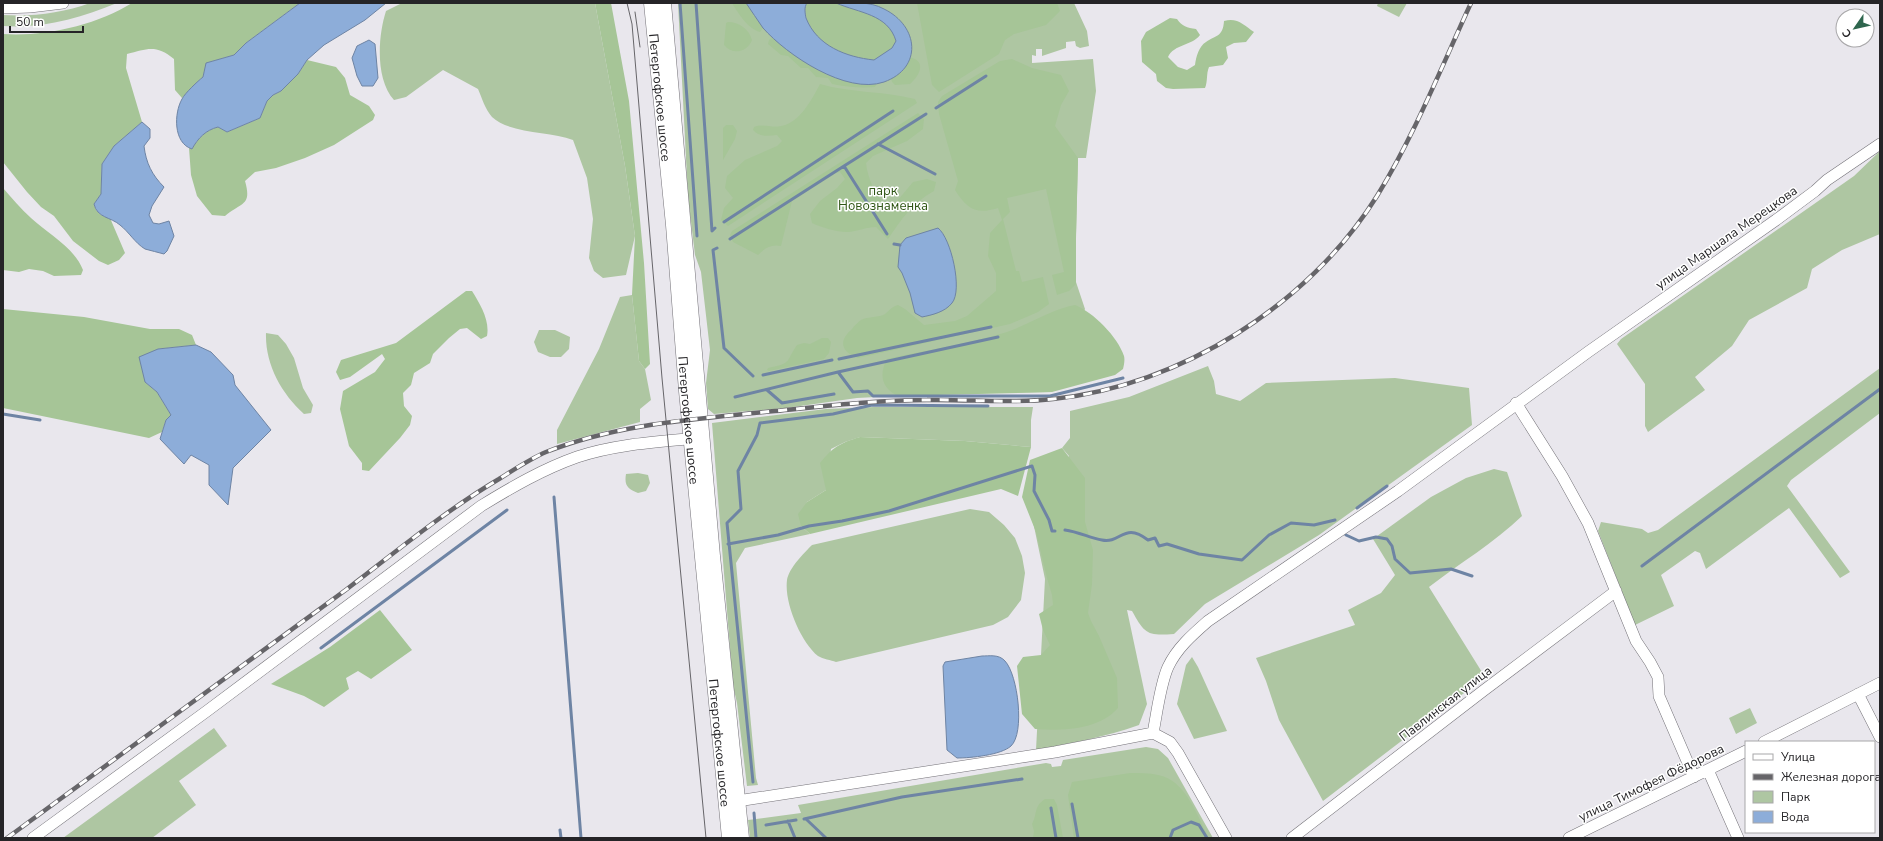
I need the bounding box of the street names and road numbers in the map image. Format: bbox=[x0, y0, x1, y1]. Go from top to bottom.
street label: Петергофское шоссе bbox=[644, 33, 675, 163]
street label: улица Маршала Мерецкова bbox=[1652, 182, 1801, 294]
street label: Петергофское шоссе bbox=[673, 356, 703, 485]
street label: Павлинская улица bbox=[1395, 662, 1496, 746]
street label: Петергофское шоссе bbox=[704, 678, 734, 808]
street label: улица Тимофея Фёдорова bbox=[1576, 740, 1727, 826]

